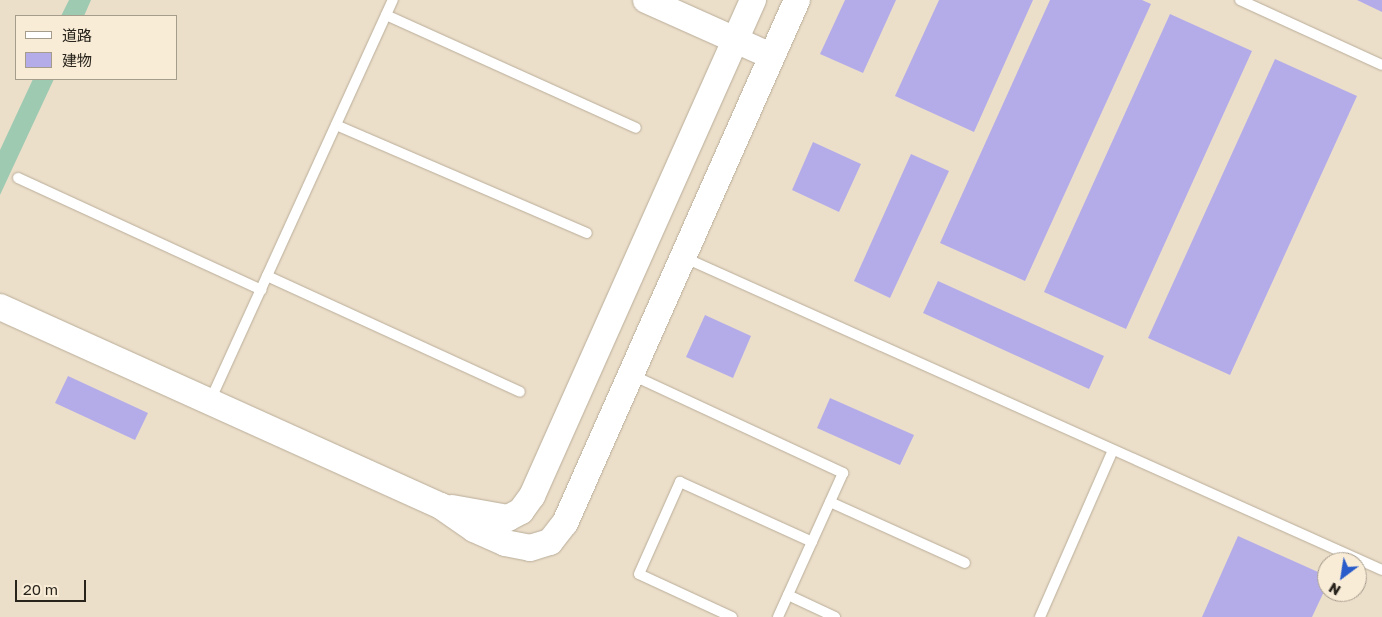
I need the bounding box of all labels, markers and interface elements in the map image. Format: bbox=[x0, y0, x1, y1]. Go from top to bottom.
legend bbox=[15, 15, 178, 80]
text: 道路 bbox=[62, 26, 92, 44]
text: 建物 bbox=[62, 51, 92, 69]
north arrow bbox=[1317, 552, 1367, 602]
scale bar bbox=[18, 570, 89, 602]
text: N bbox=[1326, 579, 1343, 599]
text: 20 m bbox=[23, 580, 58, 598]

